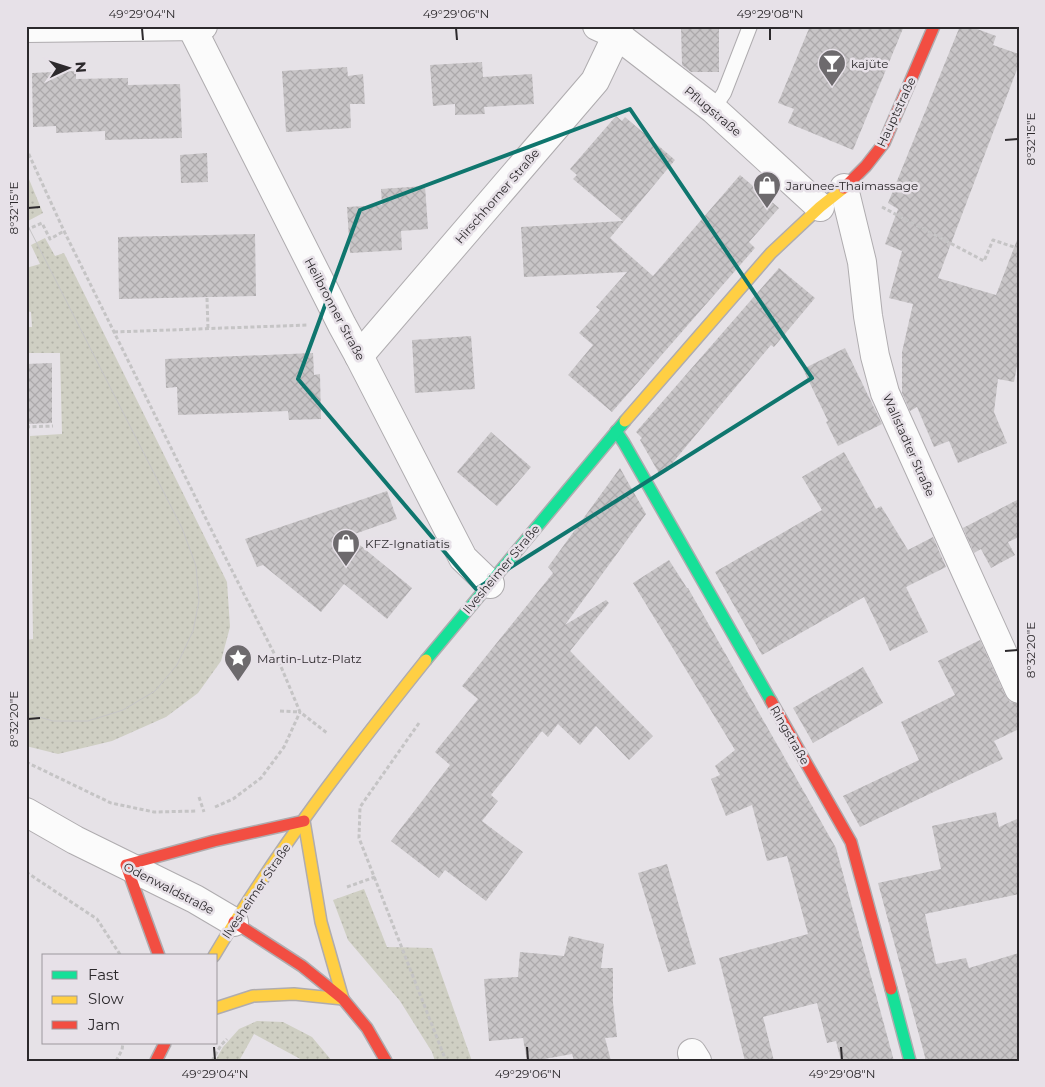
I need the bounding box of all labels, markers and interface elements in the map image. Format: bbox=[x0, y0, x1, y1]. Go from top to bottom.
text: 49°29'04"N bbox=[108, 6, 176, 21]
text: 49°29'06"N bbox=[423, 6, 489, 21]
text: 49°29'08"N bbox=[736, 6, 804, 21]
north arrow bbox=[42, 42, 92, 92]
bar icon: kajüte bbox=[817, 48, 847, 87]
place label: kajüte bbox=[851, 56, 888, 71]
text: N bbox=[72, 61, 90, 73]
street label: Hauptstraße bbox=[873, 75, 919, 149]
street label: Pflugstraße bbox=[681, 83, 745, 139]
text: 8°32'15"E bbox=[1023, 112, 1038, 166]
street label: Hirschhorner Straße bbox=[452, 145, 542, 247]
shop icon: Jarunee-Thaimassage bbox=[752, 170, 782, 209]
place label: Jarunee-Thaimassage bbox=[785, 178, 918, 193]
text: 8°32'15"E bbox=[6, 181, 21, 235]
street label: Heilbronner Straße bbox=[302, 255, 368, 363]
street label: Wallstadter Straße bbox=[880, 391, 938, 499]
street label: Ilvesheimer Straße bbox=[459, 521, 543, 617]
shop icon: KFZ-Ignatiatis bbox=[331, 528, 361, 567]
place label: KFZ-Ignatiatis bbox=[365, 536, 450, 551]
text: 8°32'20"E bbox=[1023, 622, 1038, 678]
place icon: Martin-Lutz-Platz bbox=[223, 643, 253, 682]
place label: Martin-Lutz-Platz bbox=[257, 651, 362, 666]
text: 8°32'20"E bbox=[6, 691, 21, 747]
street label: Ringstraße bbox=[767, 703, 813, 767]
street label: Ilvesheimer Straße bbox=[219, 840, 293, 942]
street label: Odenwaldstraße bbox=[121, 859, 217, 917]
legend bbox=[42, 954, 218, 1044]
text: Fast bbox=[88, 965, 119, 984]
text: Slow bbox=[88, 989, 124, 1008]
text: Jam bbox=[87, 1015, 120, 1034]
text: 49°29'04"N bbox=[181, 1066, 249, 1081]
text: 49°29'06"N bbox=[495, 1066, 561, 1081]
text: 49°29'08"N bbox=[808, 1066, 876, 1081]

